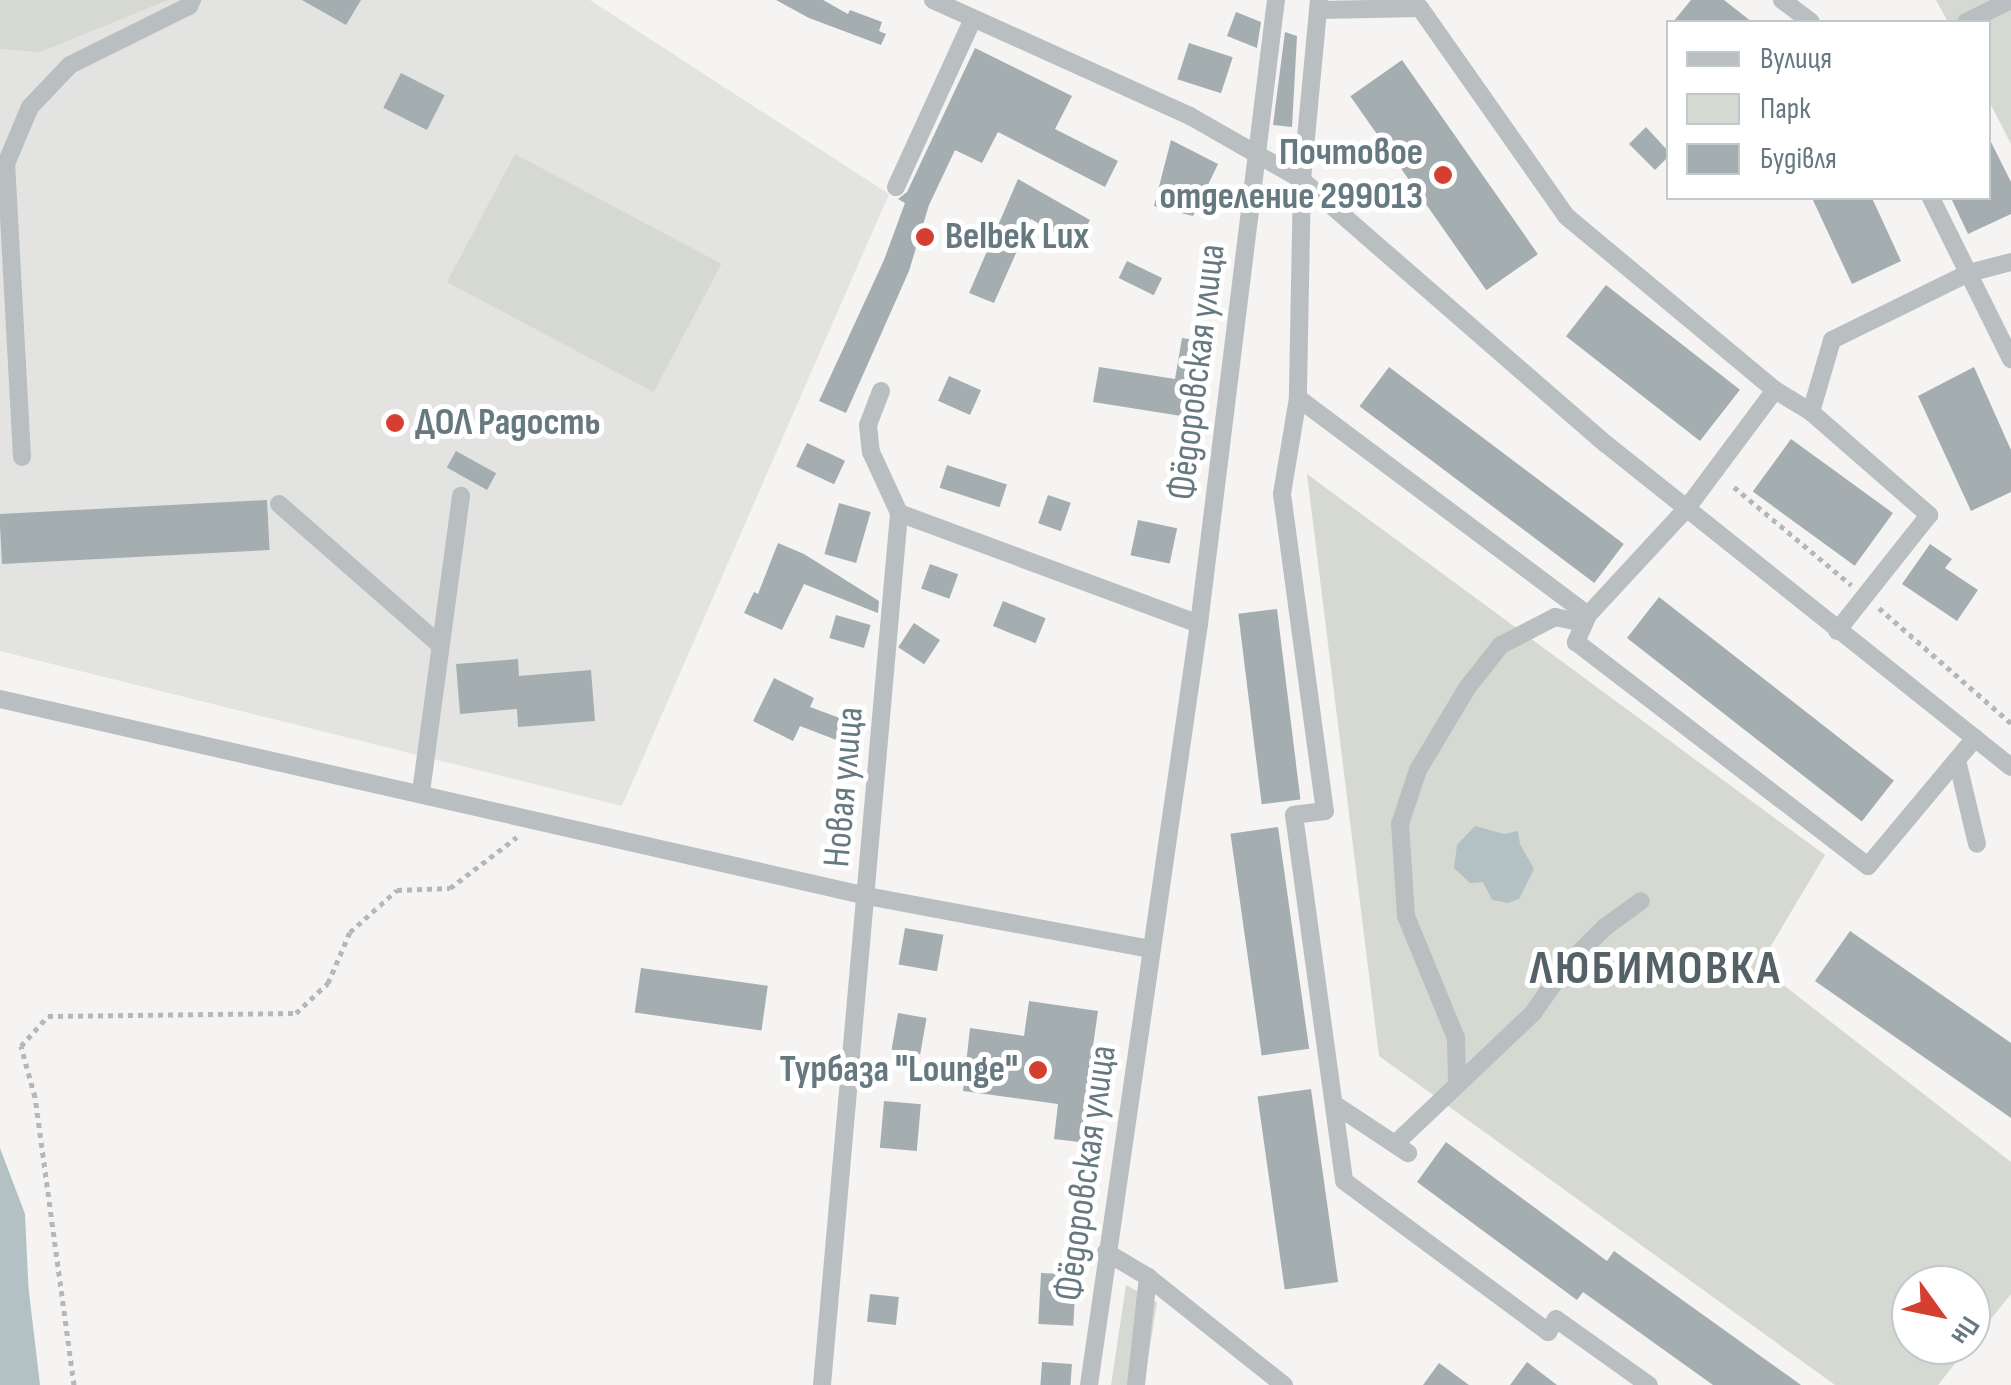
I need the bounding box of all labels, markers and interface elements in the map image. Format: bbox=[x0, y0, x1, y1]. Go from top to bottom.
legend bbox=[1666, 20, 1991, 200]
text: Вулиця bbox=[1760, 41, 1832, 77]
text: Парк bbox=[1760, 91, 1811, 127]
place label: Почтовое отделение 299013 bbox=[1159, 130, 1423, 220]
text: Будівля bbox=[1760, 141, 1837, 177]
marker: Почтовое отделение 299013 bbox=[1432, 164, 1454, 186]
place label: Belbek Lux bbox=[945, 214, 1089, 260]
marker: Belbek Lux bbox=[914, 226, 936, 248]
street label: Фёдоровская улица bbox=[1159, 242, 1235, 502]
place label: ДОЛ Радость bbox=[415, 400, 600, 446]
marker: ДОЛ Радость bbox=[384, 412, 406, 434]
street label: Новая улица bbox=[814, 705, 874, 869]
district label: ЛЮБИМОВКА bbox=[1530, 940, 1782, 998]
street label: Фёдоровская улица bbox=[1046, 1042, 1126, 1304]
place label: Турбаза "Lounge" bbox=[779, 1047, 1018, 1093]
marker: Турбаза "Lounge" bbox=[1027, 1059, 1049, 1081]
north arrow bbox=[1891, 1265, 1991, 1365]
text: Пн bbox=[1944, 1310, 1986, 1351]

